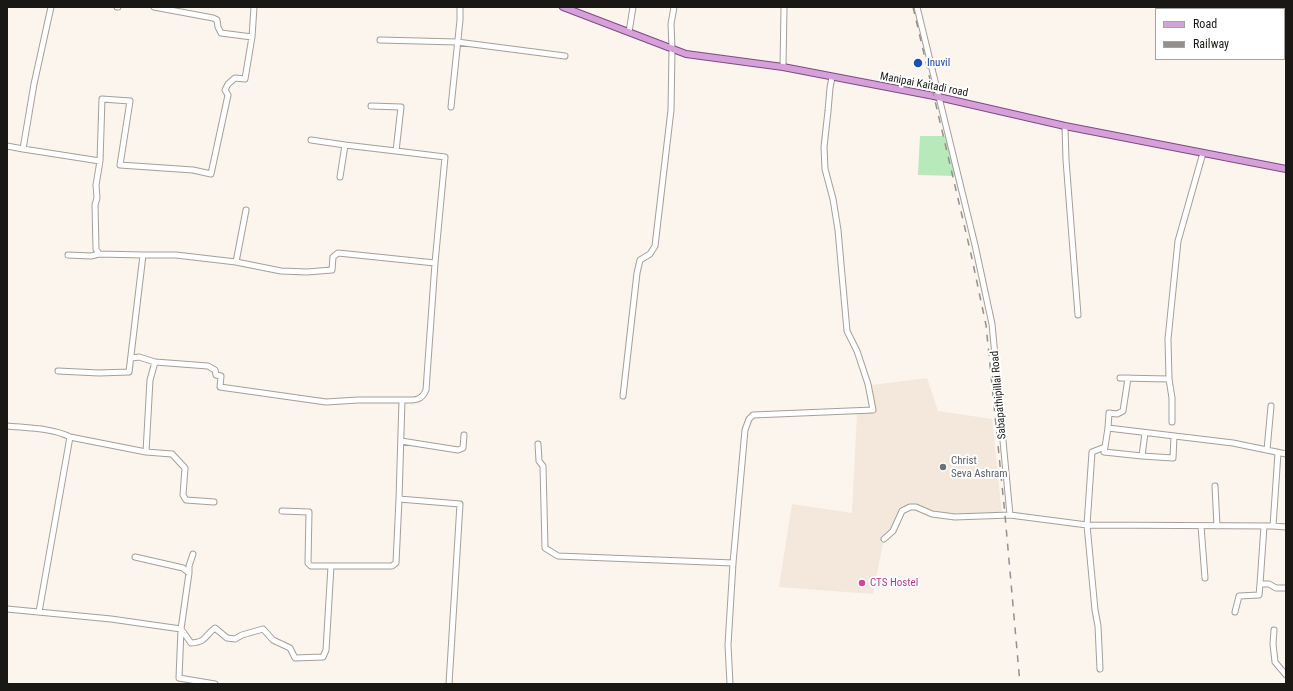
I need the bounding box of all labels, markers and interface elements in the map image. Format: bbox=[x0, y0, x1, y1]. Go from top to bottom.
legend bbox=[1155, 8, 1285, 60]
text: Road bbox=[1193, 17, 1217, 31]
text: Railway bbox=[1193, 37, 1229, 51]
place label: Inuvil bbox=[927, 56, 950, 70]
marker: Inuvil bbox=[912, 57, 924, 69]
street label: Manipai Kaitadi road bbox=[879, 70, 969, 100]
street label: Sabapathipillai Road bbox=[989, 350, 1009, 440]
place label: Christ Seva Ashram bbox=[951, 454, 1008, 480]
marker: Christ Seva Ashram bbox=[938, 462, 948, 472]
place label: CTS Hostel bbox=[870, 576, 918, 590]
marker: CTS Hostel bbox=[857, 578, 867, 588]

